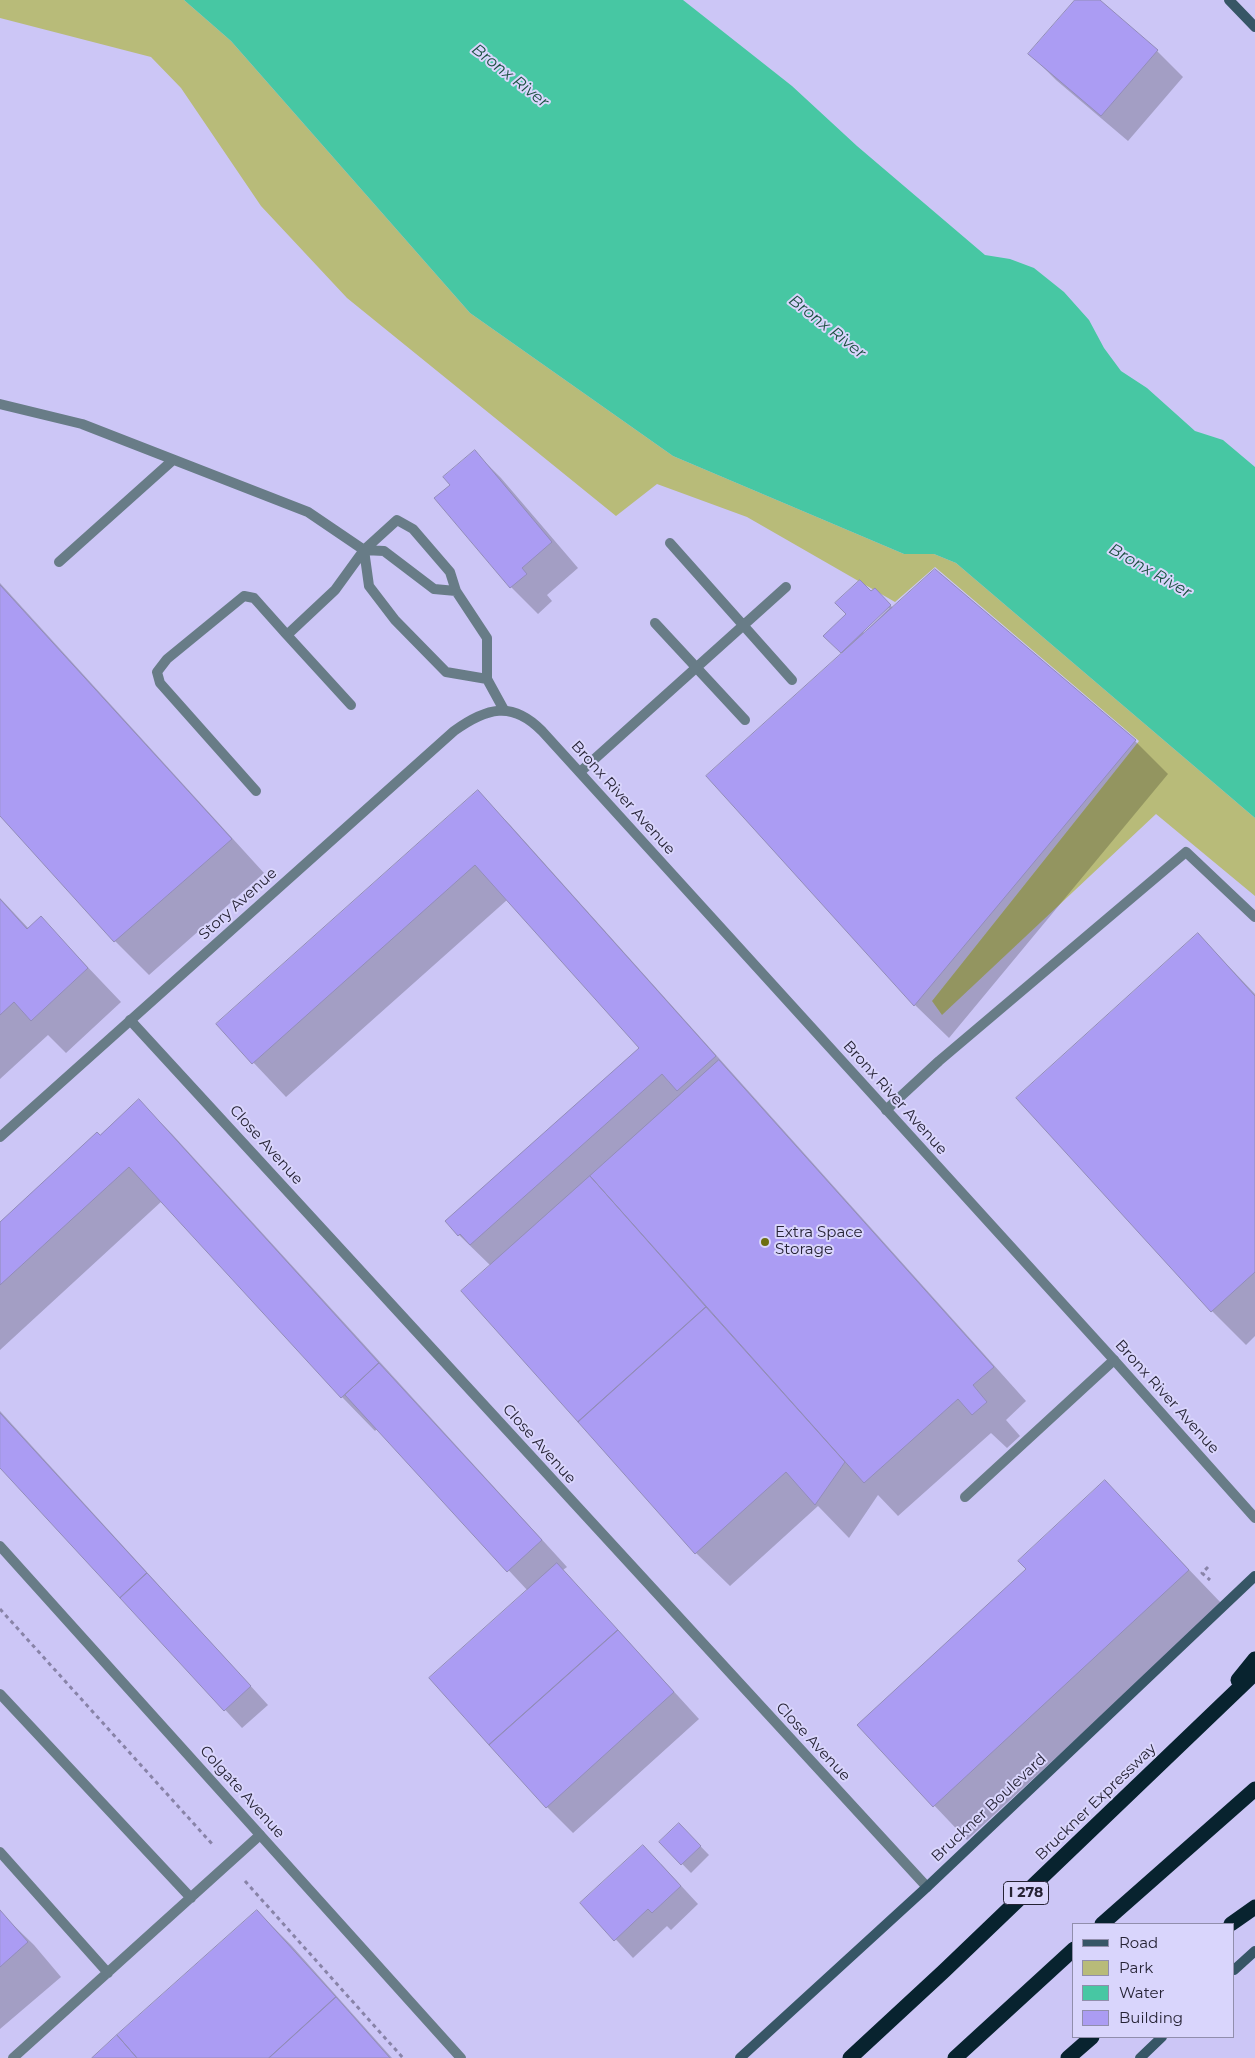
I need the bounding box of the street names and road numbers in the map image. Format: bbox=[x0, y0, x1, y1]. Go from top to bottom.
street label: Bronx River Avenue bbox=[567, 737, 679, 859]
street label: Story Avenue bbox=[195, 864, 281, 944]
street label: Bronx River Avenue bbox=[839, 1037, 951, 1159]
street label: Close Avenue bbox=[226, 1101, 306, 1189]
street label: Bronx River Avenue bbox=[1111, 1336, 1223, 1458]
street label: Close Avenue bbox=[499, 1400, 579, 1488]
street label: Close Avenue bbox=[772, 1699, 854, 1785]
street label: Bruckner Expressway bbox=[1032, 1740, 1160, 1864]
street label: Colgate Avenue bbox=[196, 1742, 288, 1842]
street label: Bruckner Boulevard bbox=[928, 1750, 1050, 1866]
road number: I 278 bbox=[1004, 1882, 1048, 1905]

